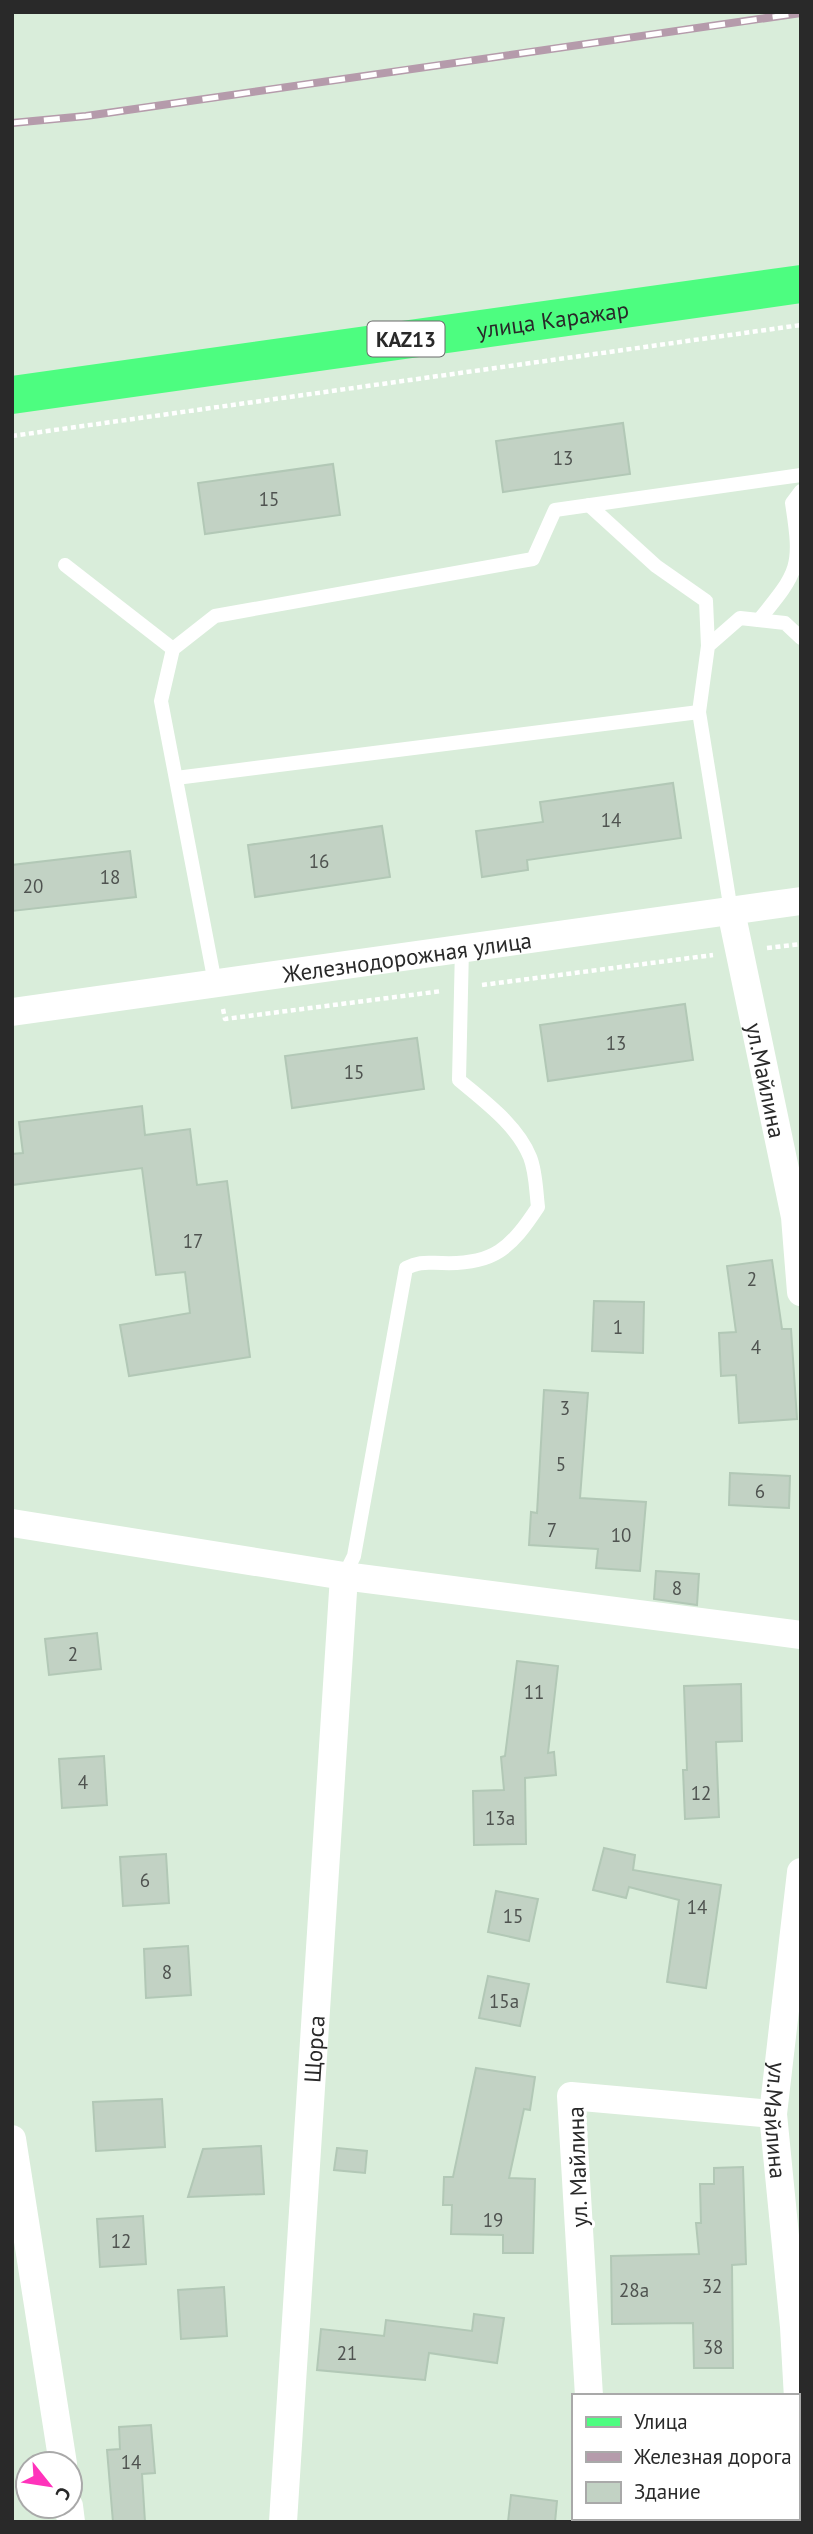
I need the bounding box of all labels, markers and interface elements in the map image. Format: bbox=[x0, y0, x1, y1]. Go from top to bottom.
street label: улица Каражар bbox=[475, 294, 631, 344]
road number: KAZ13 bbox=[368, 322, 444, 356]
house number: 13 bbox=[553, 446, 573, 470]
house number: 15 bbox=[259, 487, 279, 511]
house number: 14 bbox=[601, 808, 621, 832]
house number: 16 bbox=[309, 849, 329, 873]
house number: 18 bbox=[100, 865, 120, 889]
house number: 20 bbox=[23, 874, 43, 898]
street label: Железнодорожная улица bbox=[280, 925, 533, 988]
street label: ул.Майлина bbox=[740, 1020, 793, 1141]
house number: 13 bbox=[606, 1031, 626, 1055]
house number: 15 bbox=[344, 1060, 364, 1084]
house number: 17 bbox=[183, 1229, 203, 1253]
house number: 2 bbox=[747, 1267, 757, 1291]
house number: 1 bbox=[613, 1315, 623, 1339]
house number: 4 bbox=[751, 1335, 761, 1359]
house number: 3 bbox=[560, 1396, 570, 1420]
house number: 5 bbox=[556, 1452, 566, 1476]
house number: 6 bbox=[755, 1479, 765, 1503]
house number: 7 bbox=[547, 1518, 557, 1542]
house number: 10 bbox=[611, 1523, 631, 1547]
house number: 8 bbox=[672, 1576, 682, 1600]
house number: 2 bbox=[68, 1642, 78, 1666]
house number: 11 bbox=[524, 1680, 544, 1704]
house number: 4 bbox=[78, 1770, 88, 1794]
house number: 12 bbox=[691, 1781, 711, 1805]
house number: 13а bbox=[485, 1806, 515, 1830]
house number: 6 bbox=[140, 1868, 150, 1892]
house number: 14 bbox=[687, 1895, 707, 1919]
house number: 15 bbox=[503, 1904, 523, 1928]
house number: 8 bbox=[162, 1960, 172, 1984]
house number: 15а bbox=[489, 1989, 519, 2013]
street label: Щорса bbox=[297, 2014, 330, 2084]
street label: ул.Майлина bbox=[758, 2061, 794, 2180]
street label: ул. Майлина bbox=[560, 2106, 594, 2228]
house number: 19 bbox=[483, 2208, 503, 2232]
house number: 12 bbox=[111, 2229, 131, 2253]
house number: 32 bbox=[702, 2274, 722, 2298]
house number: 28а bbox=[619, 2278, 649, 2302]
house number: 38 bbox=[703, 2335, 723, 2359]
house number: 21 bbox=[337, 2341, 357, 2365]
legend bbox=[572, 2394, 799, 2520]
text: Улица bbox=[634, 2408, 688, 2435]
text: Железная дорога bbox=[633, 2443, 792, 2470]
north arrow bbox=[14, 2450, 84, 2520]
house number: 14 bbox=[121, 2450, 141, 2474]
text: Здание bbox=[634, 2478, 701, 2505]
text: С bbox=[50, 2483, 77, 2504]

